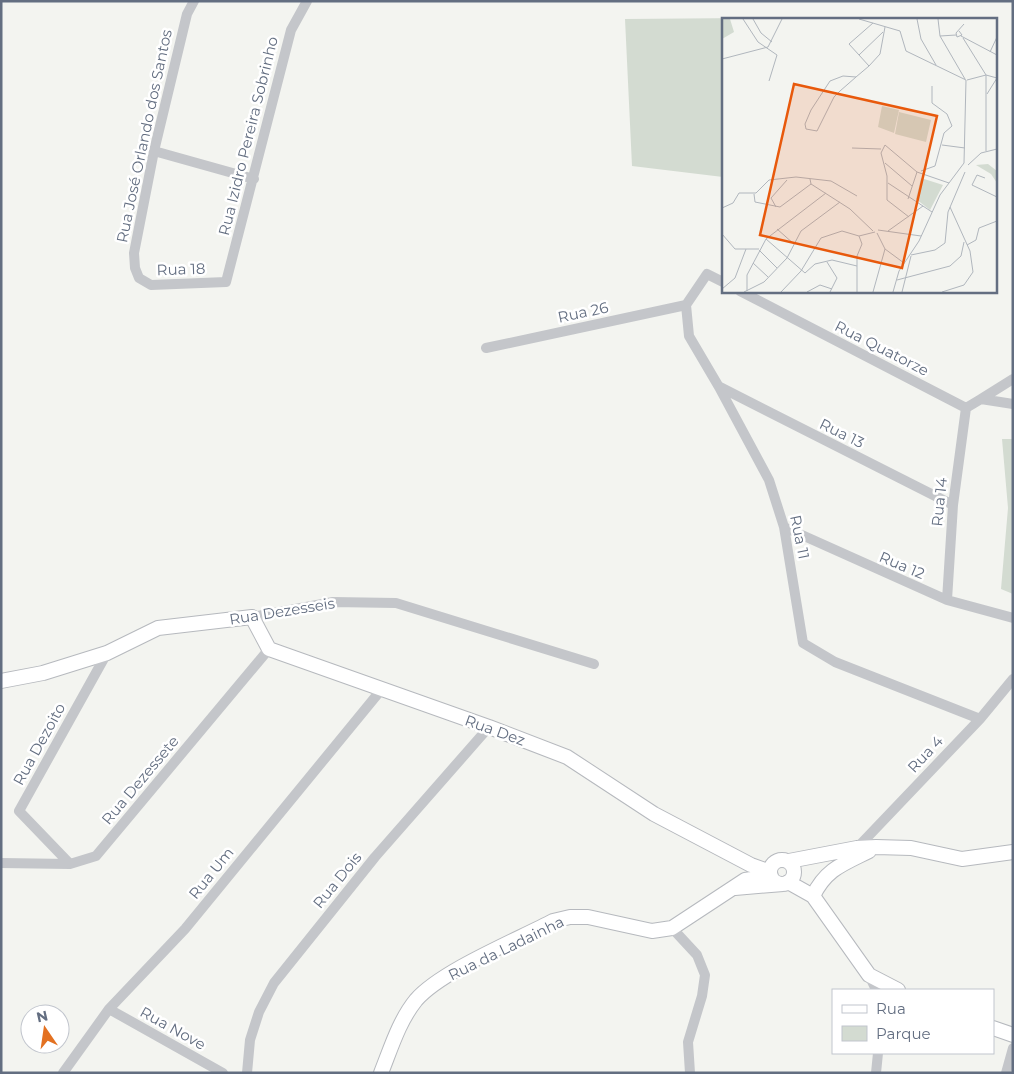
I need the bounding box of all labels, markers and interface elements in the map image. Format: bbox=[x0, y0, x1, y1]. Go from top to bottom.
inset map bbox=[722, 18, 996, 292]
street label: Rua José Orlando dos Santos bbox=[112, 28, 176, 244]
street label: Rua Izidro Pereira Sobrinho bbox=[214, 35, 282, 237]
street label: Rua 18 bbox=[156, 259, 206, 279]
street label: Rua 26 bbox=[556, 297, 610, 327]
street label: Rua Quatorze bbox=[832, 316, 932, 380]
street label: Rua 13 bbox=[816, 414, 868, 452]
street label: Rua 14 bbox=[927, 477, 951, 527]
street label: Rua 11 bbox=[786, 513, 814, 561]
street label: Rua 12 bbox=[876, 547, 928, 583]
street label: Rua Dezesseis bbox=[228, 593, 336, 629]
street label: Rua Dezoito bbox=[9, 700, 69, 788]
street label: Rua Dez bbox=[462, 710, 528, 750]
street label: Rua Dezessete bbox=[97, 732, 183, 828]
street label: Rua 4 bbox=[903, 732, 947, 776]
street label: Rua Um bbox=[184, 843, 238, 903]
street label: Rua Dois bbox=[309, 848, 365, 912]
street label: Rua da Ladainha bbox=[445, 912, 567, 984]
legend bbox=[832, 989, 994, 1054]
text: Rua bbox=[876, 999, 906, 1018]
street label: Rua Nove bbox=[137, 1002, 209, 1054]
north arrow bbox=[20, 1004, 70, 1054]
text: N bbox=[35, 1006, 50, 1026]
text: Parque bbox=[876, 1024, 931, 1043]

